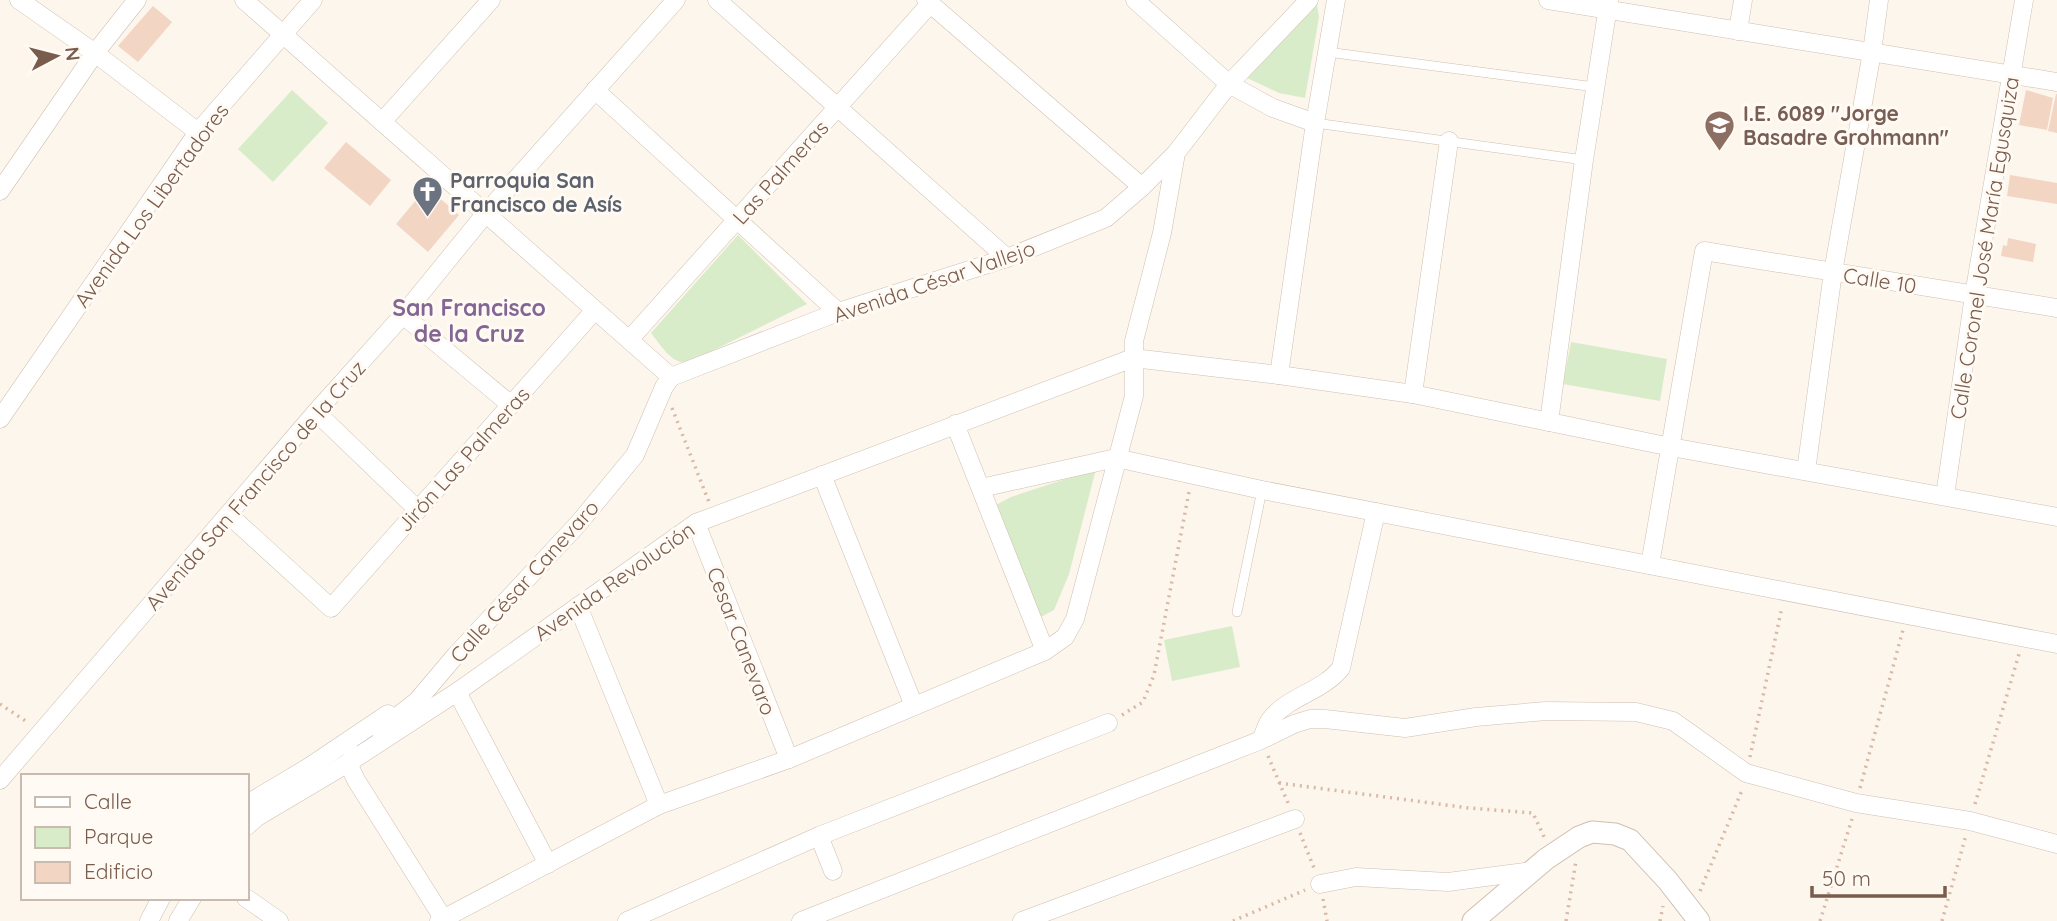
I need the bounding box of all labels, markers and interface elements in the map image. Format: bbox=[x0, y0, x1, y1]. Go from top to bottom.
north arrow bbox=[21, 21, 91, 91]
text: N bbox=[60, 46, 86, 62]
street label: Calle Coronel José María Egusquiza bbox=[1944, 75, 2024, 421]
street label: Avenida Los Libertadores bbox=[68, 98, 234, 312]
place label: I.E. 6089 "Jorge Basadre Grohmann" bbox=[1743, 100, 1949, 150]
school or university icon: I.E. 6089 "Jorge Basadre Grohmann" bbox=[1703, 108, 1737, 152]
street label: Las Palmeras bbox=[727, 115, 833, 229]
place label: Parroquia San Francisco de Asís bbox=[450, 167, 622, 217]
church icon: Parroquia San Francisco de Asís bbox=[410, 175, 444, 219]
street label: Avenida César Vallejo bbox=[830, 234, 1038, 328]
street label: Calle 10 bbox=[1842, 261, 1918, 299]
district label: San Francisco de la Cruz bbox=[392, 293, 546, 348]
street label: Avenida San Francisco de la Cruz bbox=[139, 355, 371, 615]
street label: Jirón Las Palmeras bbox=[391, 381, 535, 537]
street label: Calle César Canevaro bbox=[444, 494, 604, 668]
street label: Avenida Revolución bbox=[529, 516, 699, 646]
street label: Cesar Canevaro bbox=[702, 563, 782, 719]
legend bbox=[21, 774, 248, 900]
text: Calle bbox=[84, 788, 132, 814]
text: Parque bbox=[84, 823, 153, 849]
scale bar bbox=[1812, 855, 1945, 899]
text: Edificio bbox=[84, 858, 153, 884]
text: 50 m bbox=[1822, 865, 1871, 891]

